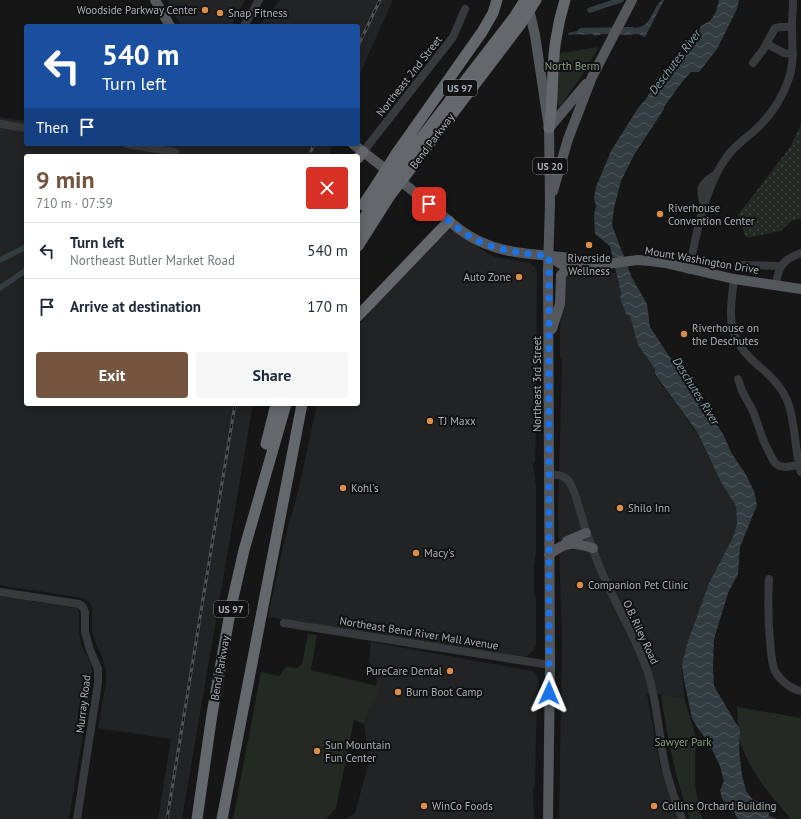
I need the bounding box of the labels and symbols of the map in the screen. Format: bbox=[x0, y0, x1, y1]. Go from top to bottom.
place label: Woodside Parkway Center bbox=[77, 3, 197, 17]
marker: Woodside Parkway Center bbox=[200, 5, 210, 15]
place label: Snap Fitness bbox=[228, 6, 288, 20]
marker: Snap Fitness bbox=[215, 8, 225, 18]
water label: Deschutes River bbox=[645, 26, 704, 97]
street label: Northeast 2nd Street bbox=[373, 33, 445, 119]
park label: North Berm bbox=[545, 59, 599, 73]
road number: US 97 bbox=[443, 80, 477, 96]
street label: Bend Parkway bbox=[407, 110, 458, 171]
road number: US 20 bbox=[533, 158, 567, 174]
pin bbox=[412, 187, 446, 221]
place label: Riverhouse Convention Center bbox=[668, 201, 755, 228]
marker: Riverhouse Convention Center bbox=[655, 209, 665, 219]
marker: Riverside Wellness bbox=[584, 240, 594, 250]
street label: Mount Washington Drive bbox=[644, 243, 761, 277]
place label: Riverside Wellness bbox=[567, 251, 611, 278]
place label: Auto Zone bbox=[464, 270, 511, 284]
marker: Auto Zone bbox=[514, 272, 524, 282]
place label: Riverhouse on the Deschutes bbox=[692, 321, 759, 348]
marker: Riverhouse on the Deschutes bbox=[679, 329, 689, 339]
street label: Northeast 3rd Street bbox=[530, 336, 544, 432]
water label: Deschutes River bbox=[670, 354, 724, 428]
place label: TJ Maxx bbox=[438, 414, 476, 428]
marker: TJ Maxx bbox=[425, 416, 435, 426]
place label: Kohl's bbox=[351, 481, 379, 495]
marker: Kohl's bbox=[338, 483, 348, 493]
place label: Shilo Inn bbox=[628, 501, 670, 515]
marker: Shilo Inn bbox=[615, 503, 625, 513]
place label: Macy's bbox=[424, 546, 455, 560]
marker: Macy's bbox=[411, 548, 421, 558]
place label: Companion Pet Clinic bbox=[588, 578, 688, 592]
marker: Companion Pet Clinic bbox=[575, 580, 585, 590]
street label: O.B. Riley Road bbox=[620, 598, 662, 666]
road number: US 97 bbox=[214, 601, 248, 617]
street label: Northeast Bend River Mall Avenue bbox=[338, 614, 500, 653]
street label: Bend Parkway bbox=[207, 634, 233, 702]
place label: PureCare Dental bbox=[366, 664, 443, 678]
marker: PureCare Dental bbox=[445, 666, 455, 676]
position arrow bbox=[528, 672, 570, 714]
street label: Murray Road bbox=[72, 674, 94, 734]
place label: Burn Boot Camp bbox=[406, 685, 482, 699]
marker: Burn Boot Camp bbox=[393, 687, 403, 697]
park label: Sawyer Park bbox=[655, 735, 712, 749]
place label: Sun Mountain Fun Center bbox=[325, 738, 390, 765]
marker: Sun Mountain Fun Center bbox=[312, 746, 322, 756]
place label: WinCo Foods bbox=[432, 799, 493, 813]
place label: Collins Orchard Building bbox=[662, 799, 776, 813]
marker: WinCo Foods bbox=[419, 801, 429, 811]
marker: Collins Orchard Building bbox=[649, 801, 659, 811]

